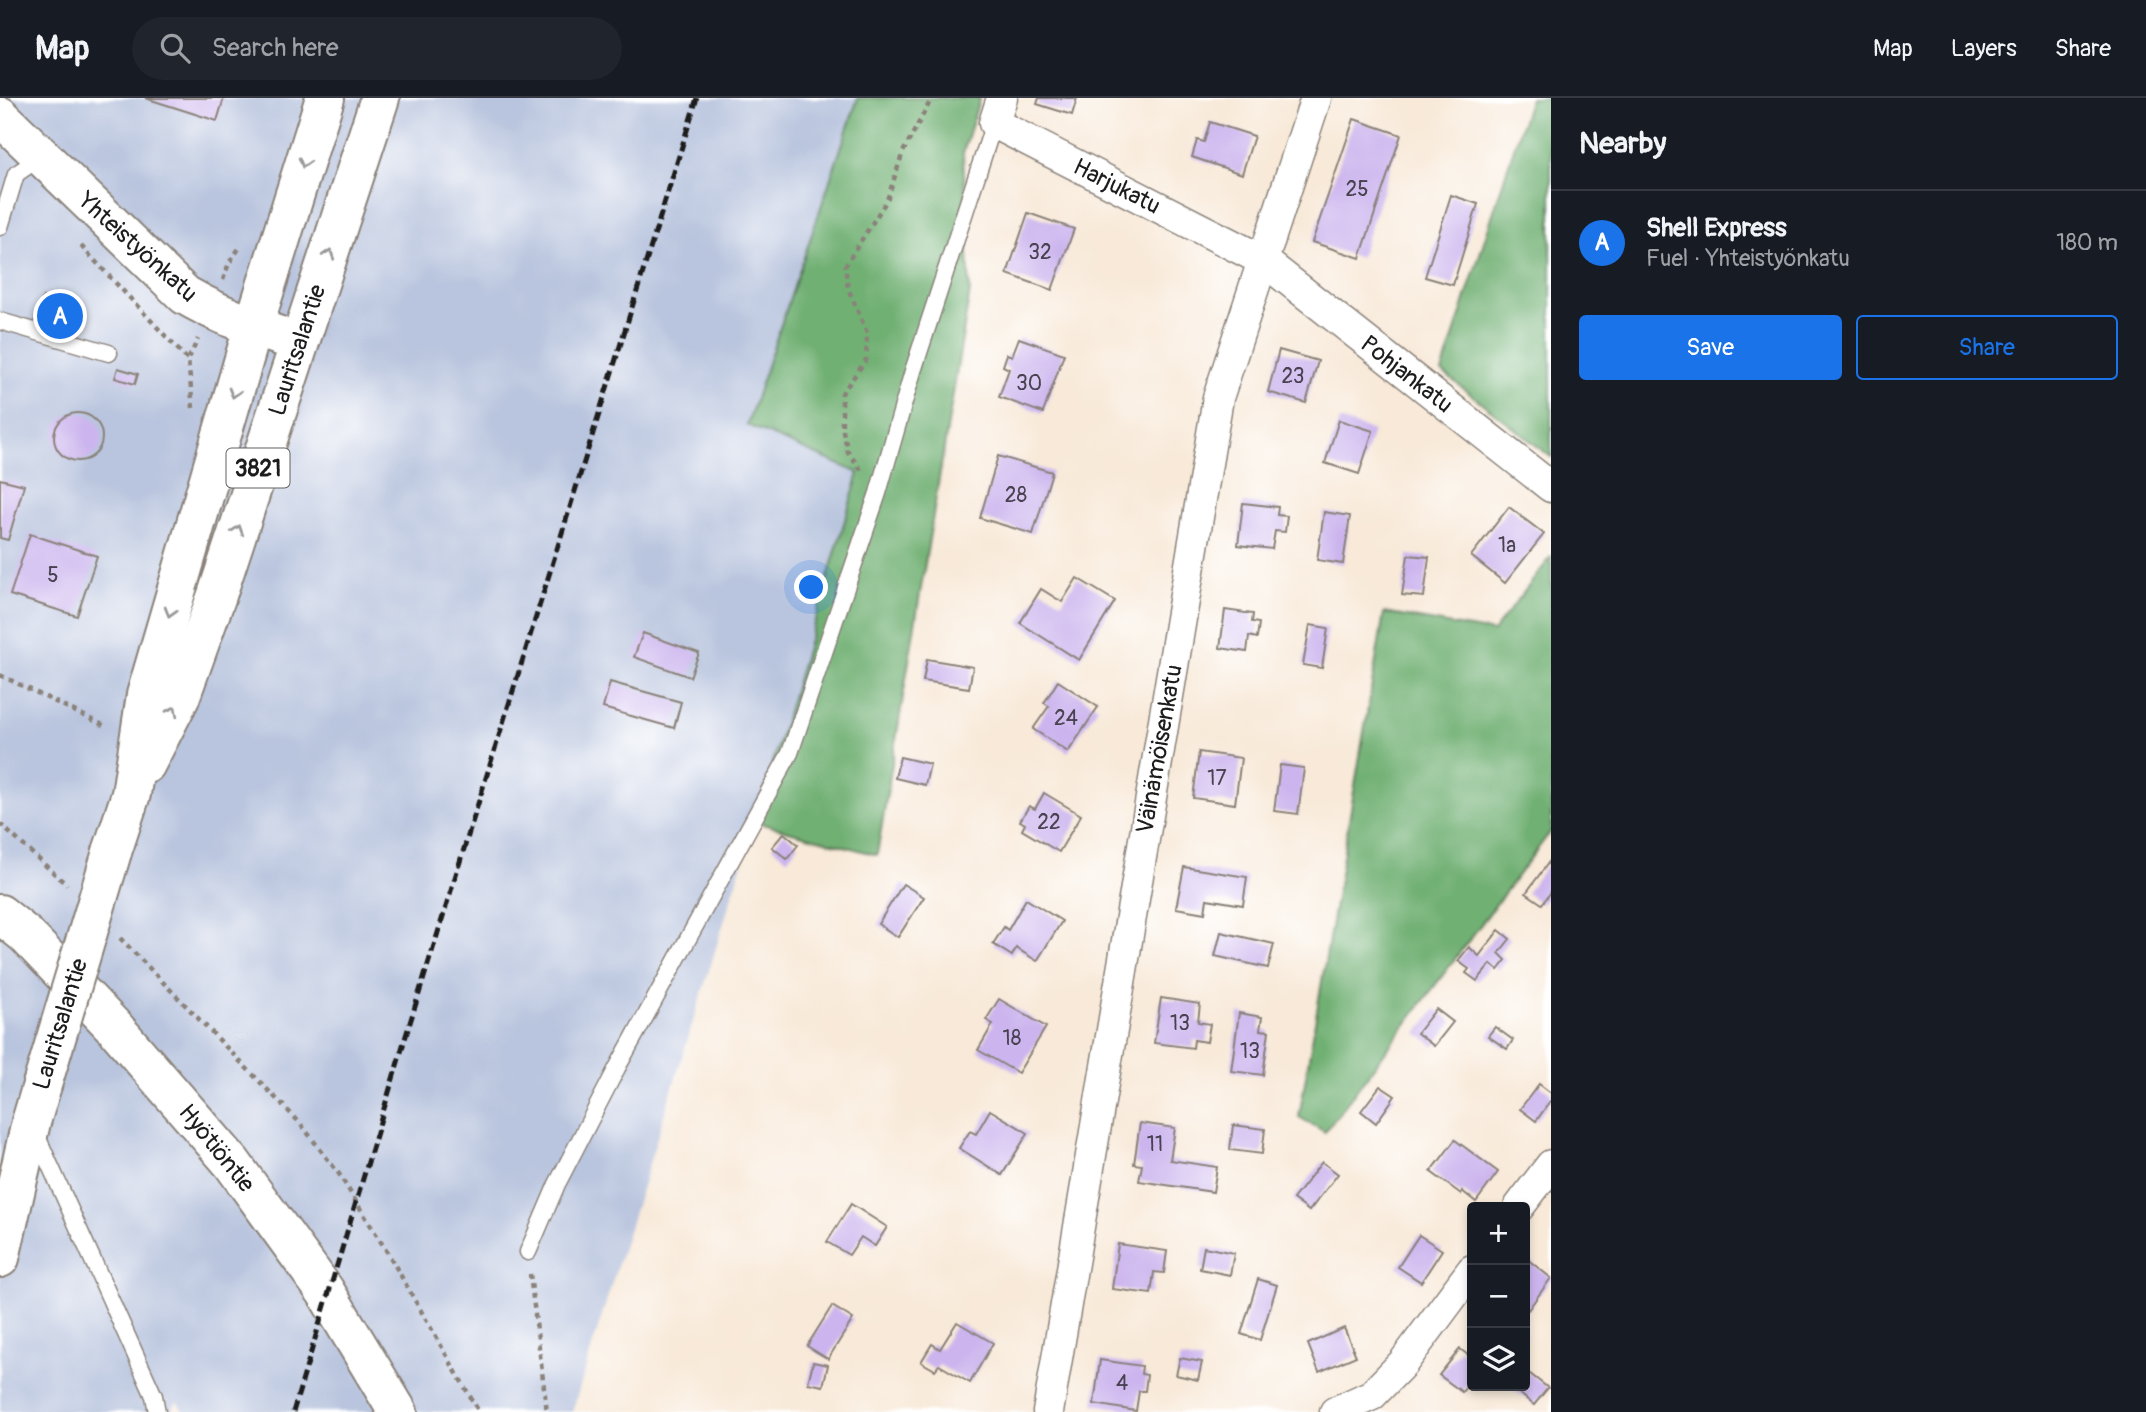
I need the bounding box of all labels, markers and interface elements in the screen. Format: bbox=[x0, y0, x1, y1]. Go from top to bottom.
search box bbox=[132, 17, 622, 80]
text: Map bbox=[35, 28, 90, 69]
icon: search bbox=[156, 29, 194, 67]
text: Search here bbox=[212, 32, 339, 64]
text: Map bbox=[1873, 34, 1913, 63]
text: Layers bbox=[1951, 34, 2017, 63]
text: Share bbox=[2055, 34, 2111, 63]
text: Nearby bbox=[1579, 125, 1666, 162]
street label: Harjukatu bbox=[1068, 152, 1165, 221]
one-way arrow bbox=[298, 157, 313, 169]
house number: 25 bbox=[1345, 176, 1369, 203]
street label: Yhteistyönkatu bbox=[71, 186, 203, 309]
text: Shell Express bbox=[1646, 212, 1787, 244]
text: A bbox=[1595, 228, 1609, 257]
text: 180 m bbox=[2056, 228, 2118, 257]
house number: 32 bbox=[1028, 239, 1052, 266]
text: Fuel · Yhteistyönkatu bbox=[1646, 244, 1850, 273]
one-way arrow bbox=[320, 248, 335, 260]
street label: Lauritsalantie bbox=[263, 281, 332, 419]
pin: A bbox=[37, 290, 83, 342]
button: Save bbox=[1579, 315, 1842, 380]
button: Share bbox=[1856, 315, 2118, 380]
street label: Pohjankatu bbox=[1355, 329, 1459, 419]
house number: 23 bbox=[1282, 363, 1304, 390]
house number: 30 bbox=[1016, 370, 1042, 397]
one-way arrow bbox=[228, 387, 242, 399]
road number: 3821 bbox=[226, 448, 290, 488]
house number: 28 bbox=[1005, 482, 1027, 509]
one-way arrow bbox=[230, 525, 244, 537]
house number: 1a bbox=[1498, 532, 1516, 559]
house number: 5 bbox=[47, 562, 59, 589]
your location bbox=[794, 570, 828, 604]
one-way arrow bbox=[164, 606, 179, 618]
street label: Väinämöisenkatu bbox=[1130, 662, 1189, 836]
house number: 24 bbox=[1054, 705, 1078, 732]
one-way arrow bbox=[165, 706, 179, 719]
house number: 17 bbox=[1207, 765, 1227, 792]
house number: 22 bbox=[1037, 809, 1061, 836]
street label: Lauritsalantie bbox=[27, 955, 94, 1093]
house number: 13 bbox=[1170, 1010, 1190, 1037]
house number: 18 bbox=[1003, 1025, 1021, 1052]
house number: 13 bbox=[1240, 1038, 1260, 1065]
street label: Hyötiöntie bbox=[172, 1098, 261, 1198]
house number: 11 bbox=[1147, 1131, 1163, 1158]
map controls bbox=[1467, 1202, 1530, 1391]
button: + bbox=[1467, 1202, 1530, 1265]
button: − bbox=[1467, 1265, 1530, 1328]
button: layers bbox=[1467, 1328, 1530, 1391]
house number: 4 bbox=[1116, 1370, 1128, 1397]

